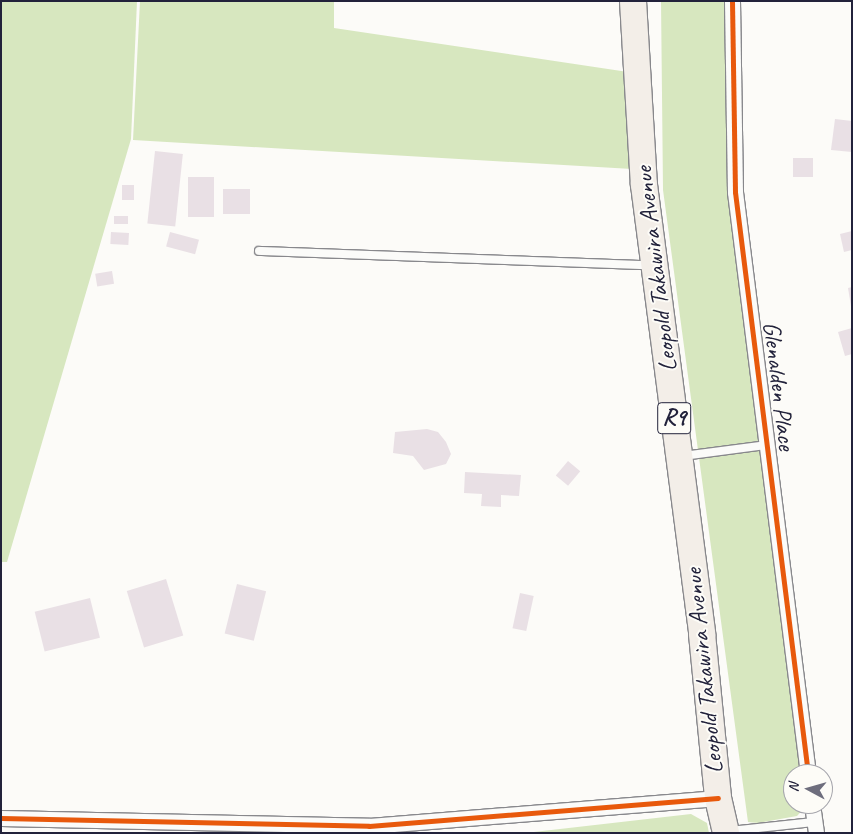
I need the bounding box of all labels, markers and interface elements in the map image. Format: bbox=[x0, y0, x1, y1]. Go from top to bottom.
street label: Leopold Takawira Avenue bbox=[629, 165, 683, 373]
street label: Glenalden Place bbox=[756, 320, 802, 452]
road number: R9 bbox=[656, 396, 692, 439]
street label: Leopold Takawira Avenue bbox=[678, 567, 730, 775]
north arrow bbox=[783, 764, 833, 814]
text: N bbox=[785, 782, 802, 793]

